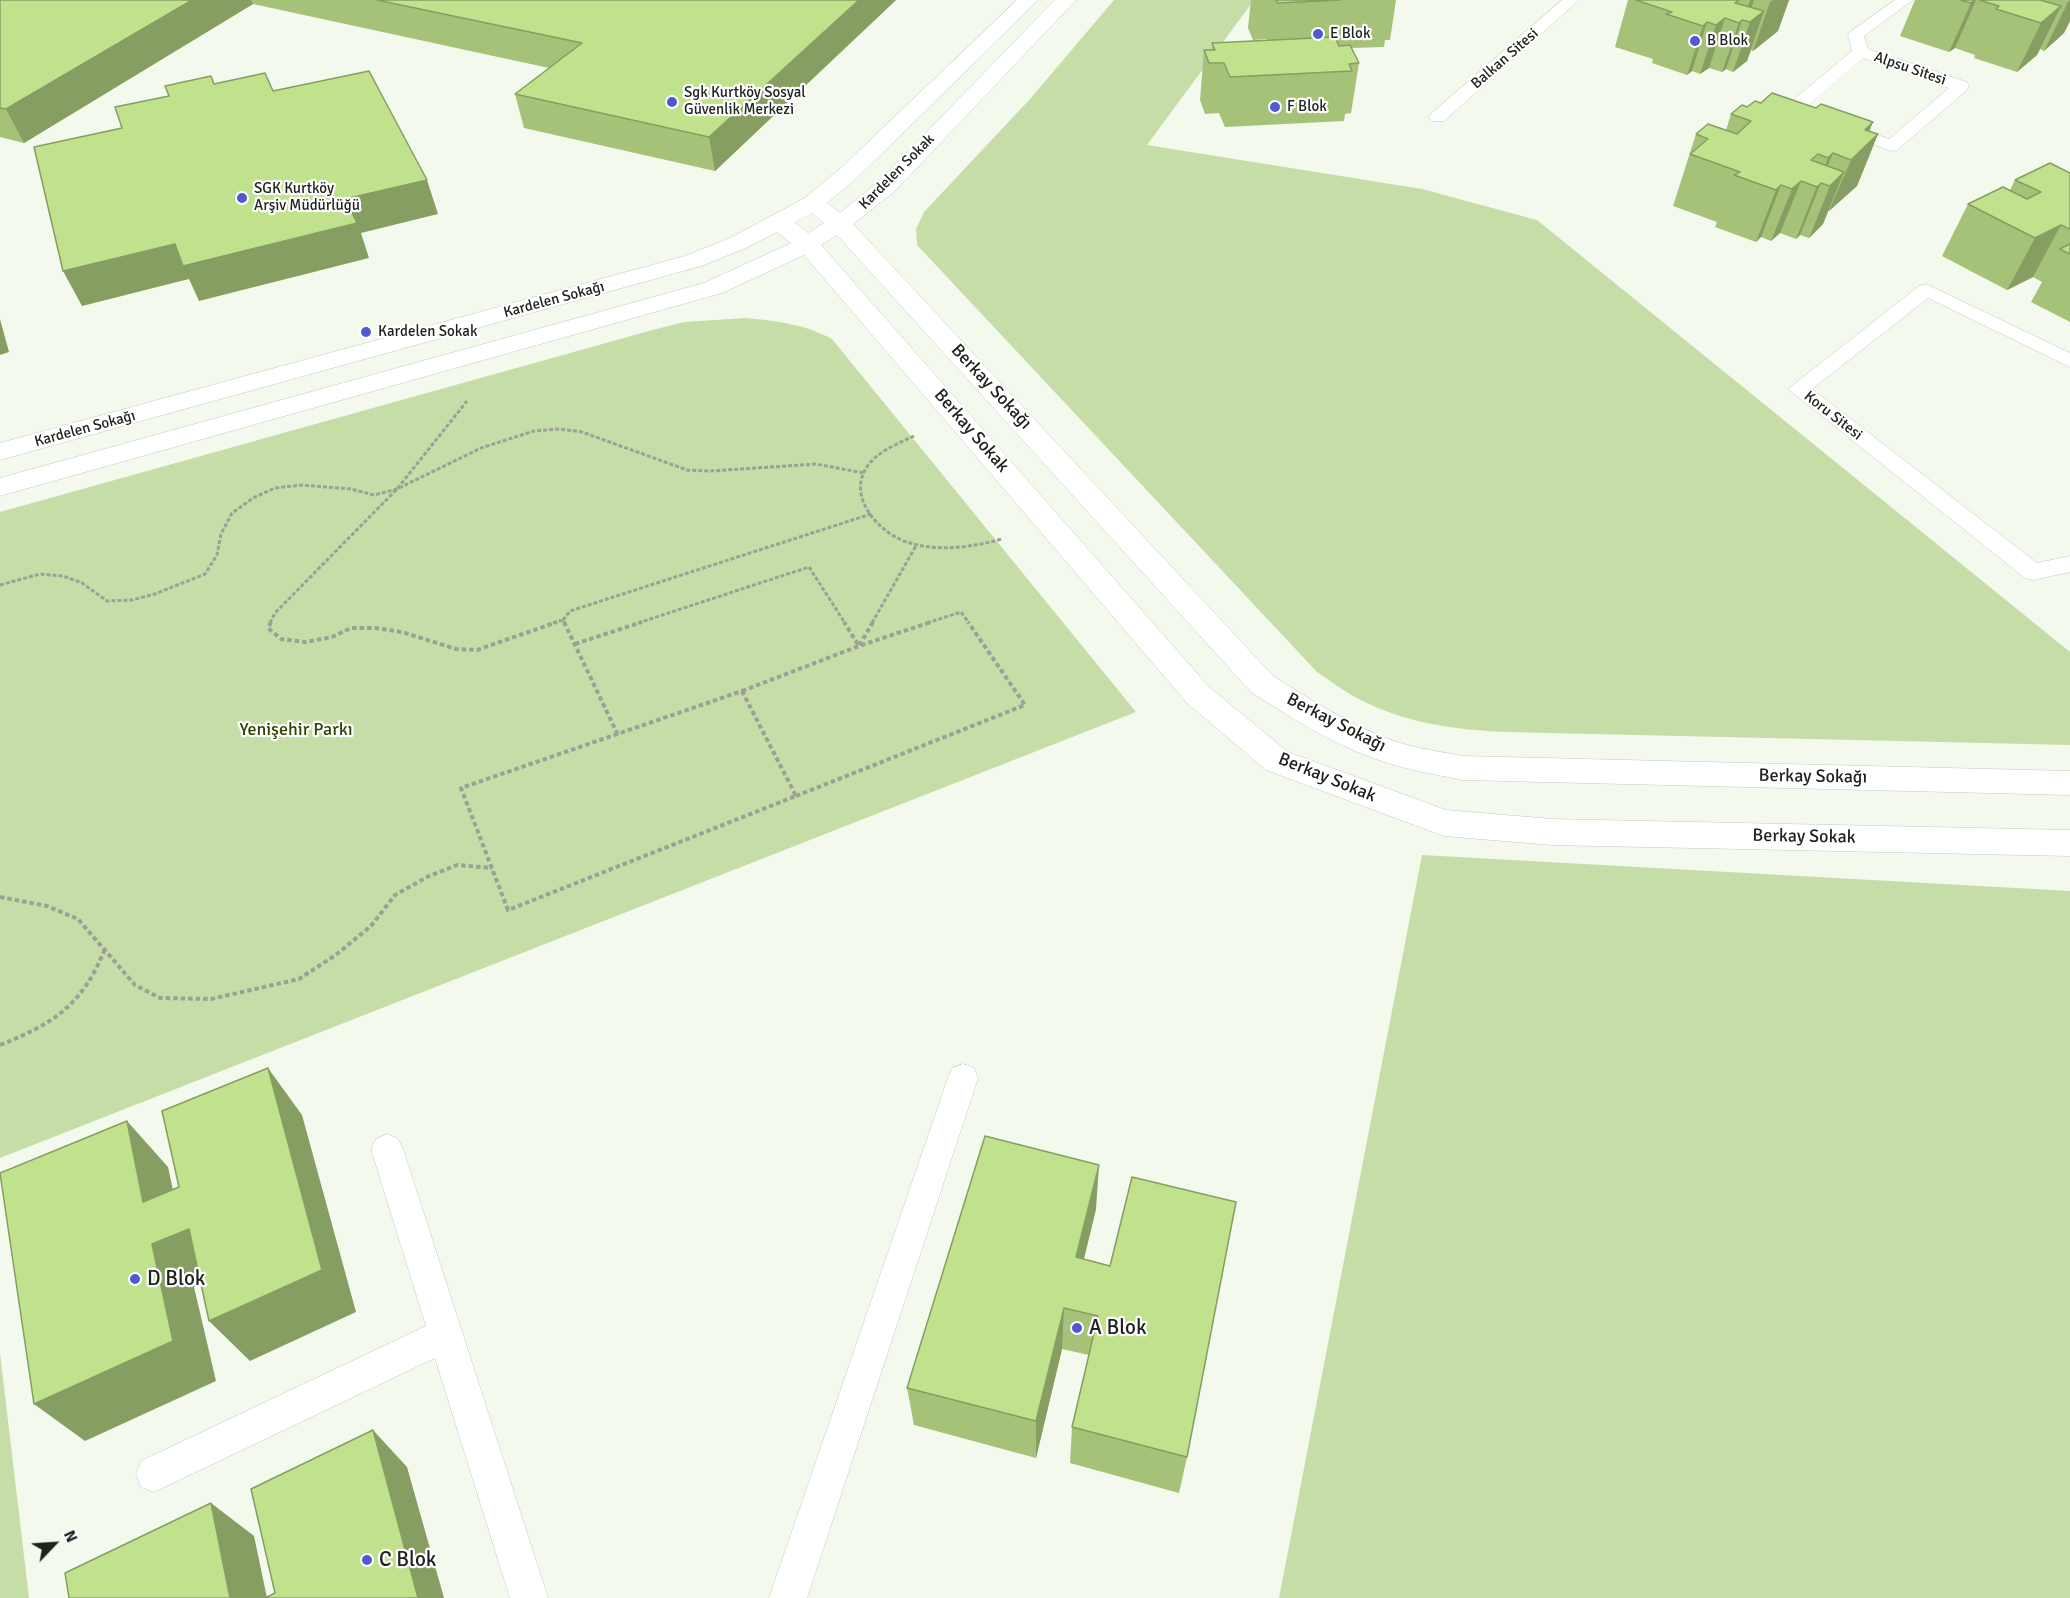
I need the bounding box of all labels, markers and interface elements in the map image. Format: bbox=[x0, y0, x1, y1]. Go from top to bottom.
place label: E Blok bbox=[1330, 25, 1370, 43]
street label: Balkan Sitesi bbox=[1468, 25, 1542, 93]
marker: E Blok bbox=[1311, 27, 1325, 41]
place label: B Blok bbox=[1707, 32, 1748, 50]
marker: B Blok bbox=[1688, 34, 1702, 48]
street label: Alpsu Sitesi bbox=[1872, 48, 1948, 90]
place label: Sgk Kurtköy Sosyal Güvenlik Merkezi bbox=[684, 84, 806, 119]
marker: Sgk Kurtköy Sosyal Güvenlik Merkezi bbox=[665, 95, 679, 109]
place label: F Blok bbox=[1287, 98, 1327, 116]
marker: F Blok bbox=[1268, 100, 1282, 114]
street label: Kardelen Sokak bbox=[855, 130, 939, 214]
place label: SGK Kurtköy Arşiv Müdürlüğü bbox=[254, 180, 360, 215]
marker: SGK Kurtköy Arşiv Müdürlüğü bbox=[235, 191, 249, 205]
street label: Kardelen Sokağı bbox=[502, 278, 606, 322]
place label: Kardelen Sokak bbox=[378, 323, 477, 341]
marker: Kardelen Sokak bbox=[359, 325, 373, 339]
street label: Berkay Sokağı bbox=[946, 340, 1036, 434]
street label: Berkay Sokak bbox=[929, 385, 1013, 477]
street label: Koru Sitesi bbox=[1800, 388, 1866, 444]
street label: Kardelen Sokağı bbox=[33, 407, 137, 451]
street label: Berkay Sokağı bbox=[1283, 689, 1389, 757]
park label: Yenişehir Parkı bbox=[239, 719, 353, 741]
street label: Berkay Sokak bbox=[1275, 749, 1379, 807]
street label: Berkay Sokağı bbox=[1758, 765, 1868, 789]
street label: Berkay Sokak bbox=[1752, 825, 1856, 849]
place label: D Blok bbox=[147, 1266, 205, 1292]
marker: D Blok bbox=[128, 1272, 142, 1286]
place label: A Blok bbox=[1089, 1315, 1147, 1341]
marker: A Blok bbox=[1070, 1321, 1084, 1335]
north arrow bbox=[24, 1514, 84, 1574]
text: N bbox=[59, 1527, 82, 1546]
place label: C Blok bbox=[379, 1547, 436, 1573]
marker: C Blok bbox=[360, 1553, 374, 1567]

